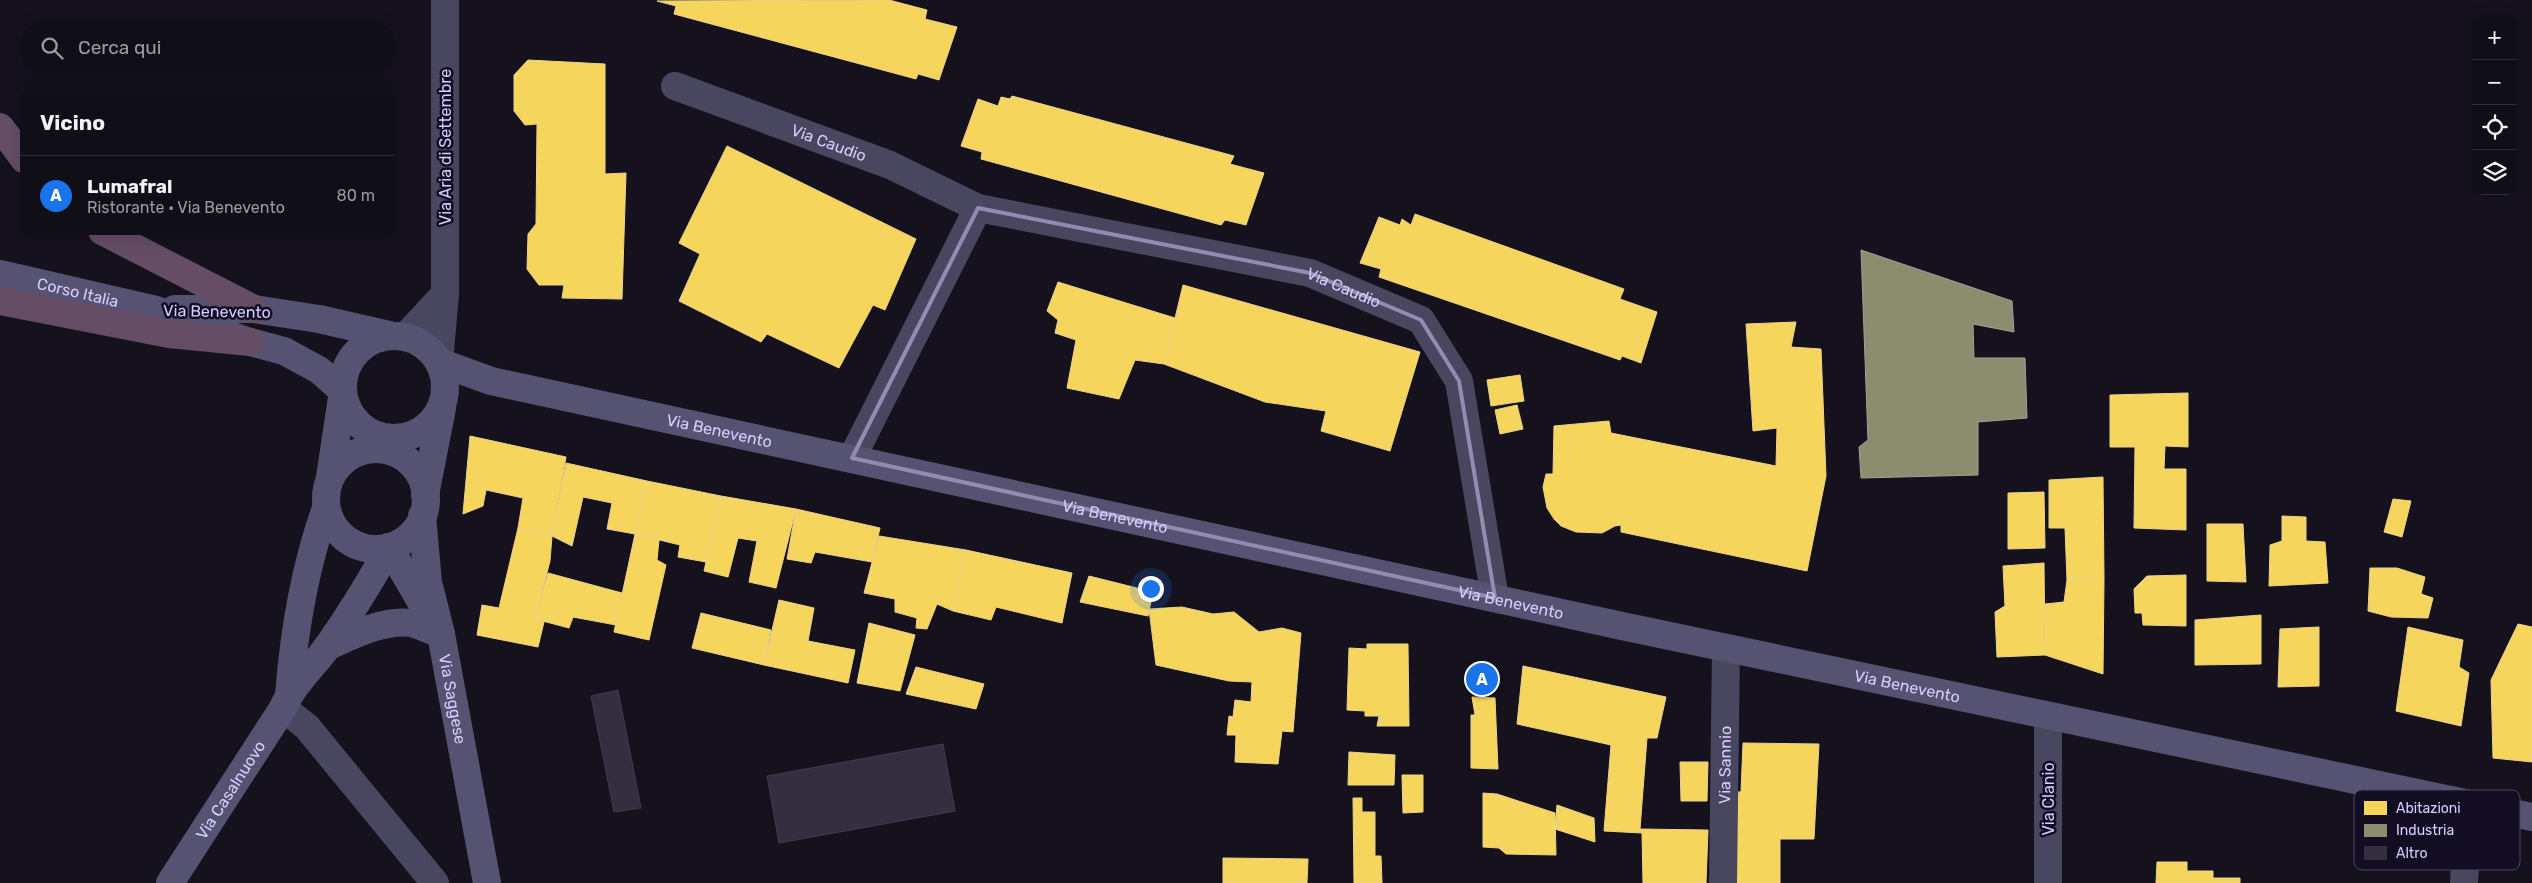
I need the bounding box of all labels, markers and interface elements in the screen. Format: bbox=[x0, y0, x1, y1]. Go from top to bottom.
map controls bbox=[2472, 15, 2517, 195]
button: + bbox=[2472, 15, 2517, 60]
search box bbox=[20, 20, 395, 75]
icon: search bbox=[38, 34, 66, 62]
text: Cerca qui bbox=[78, 36, 161, 59]
button: − bbox=[2472, 60, 2517, 105]
street label: Via Aria di Settembre bbox=[436, 69, 455, 225]
button: locate bbox=[2472, 105, 2517, 150]
text: Vicino bbox=[40, 110, 105, 135]
street label: Via Caudio bbox=[788, 121, 869, 166]
button: layers bbox=[2472, 150, 2517, 195]
text: Lumafral bbox=[87, 175, 172, 198]
text: A bbox=[50, 186, 62, 205]
text: 80 m bbox=[337, 186, 375, 205]
text: Ristorante · Via Benevento bbox=[87, 198, 285, 217]
street label: Via Caudio bbox=[1304, 264, 1384, 312]
street label: Corso Italia bbox=[35, 274, 121, 311]
street label: Via Benevento bbox=[163, 301, 271, 322]
street label: Via Benevento bbox=[665, 410, 774, 452]
street label: Via Benevento bbox=[1060, 496, 1170, 537]
your location bbox=[1138, 576, 1164, 602]
street label: Via Benevento bbox=[1456, 582, 1566, 623]
street label: Via Saggese bbox=[435, 653, 470, 746]
pin: A bbox=[1466, 660, 1498, 698]
street label: Via Benevento bbox=[1852, 666, 1962, 707]
street label: Via Sannio bbox=[1715, 726, 1735, 804]
street label: Via Casalnuovo bbox=[192, 737, 269, 843]
street label: Via Clanio bbox=[2039, 762, 2058, 836]
legend bbox=[2354, 790, 2520, 870]
text: Abitazioni bbox=[2396, 800, 2461, 817]
text: Industria bbox=[2396, 822, 2454, 839]
text: Altro bbox=[2396, 845, 2427, 862]

